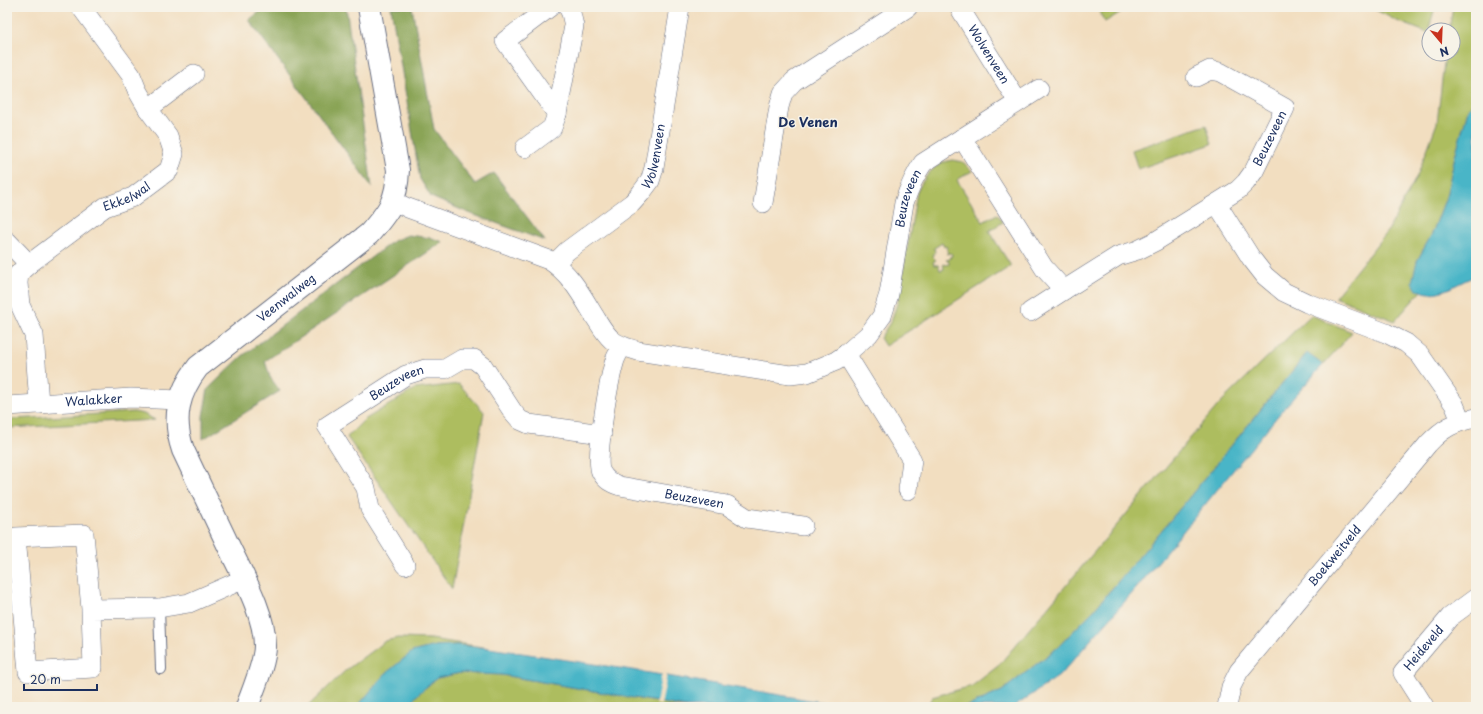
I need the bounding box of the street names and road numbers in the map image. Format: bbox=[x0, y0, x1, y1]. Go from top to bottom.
street label: Wolvenveen bbox=[964, 21, 1015, 87]
street label: Beuzeveen bbox=[1248, 107, 1290, 169]
street label: Wolvenveen bbox=[637, 122, 669, 193]
street label: Beuzeveen bbox=[890, 166, 925, 229]
street label: Ekkelwal bbox=[100, 177, 154, 215]
street label: Veenwalweg bbox=[253, 269, 319, 326]
street label: Beuzeveen bbox=[365, 360, 426, 404]
street label: Walakker bbox=[65, 389, 123, 410]
street label: Beuzeveen bbox=[663, 484, 726, 512]
street label: Boekweitveld bbox=[1303, 521, 1365, 590]
street label: Heideveld bbox=[1399, 621, 1447, 674]

